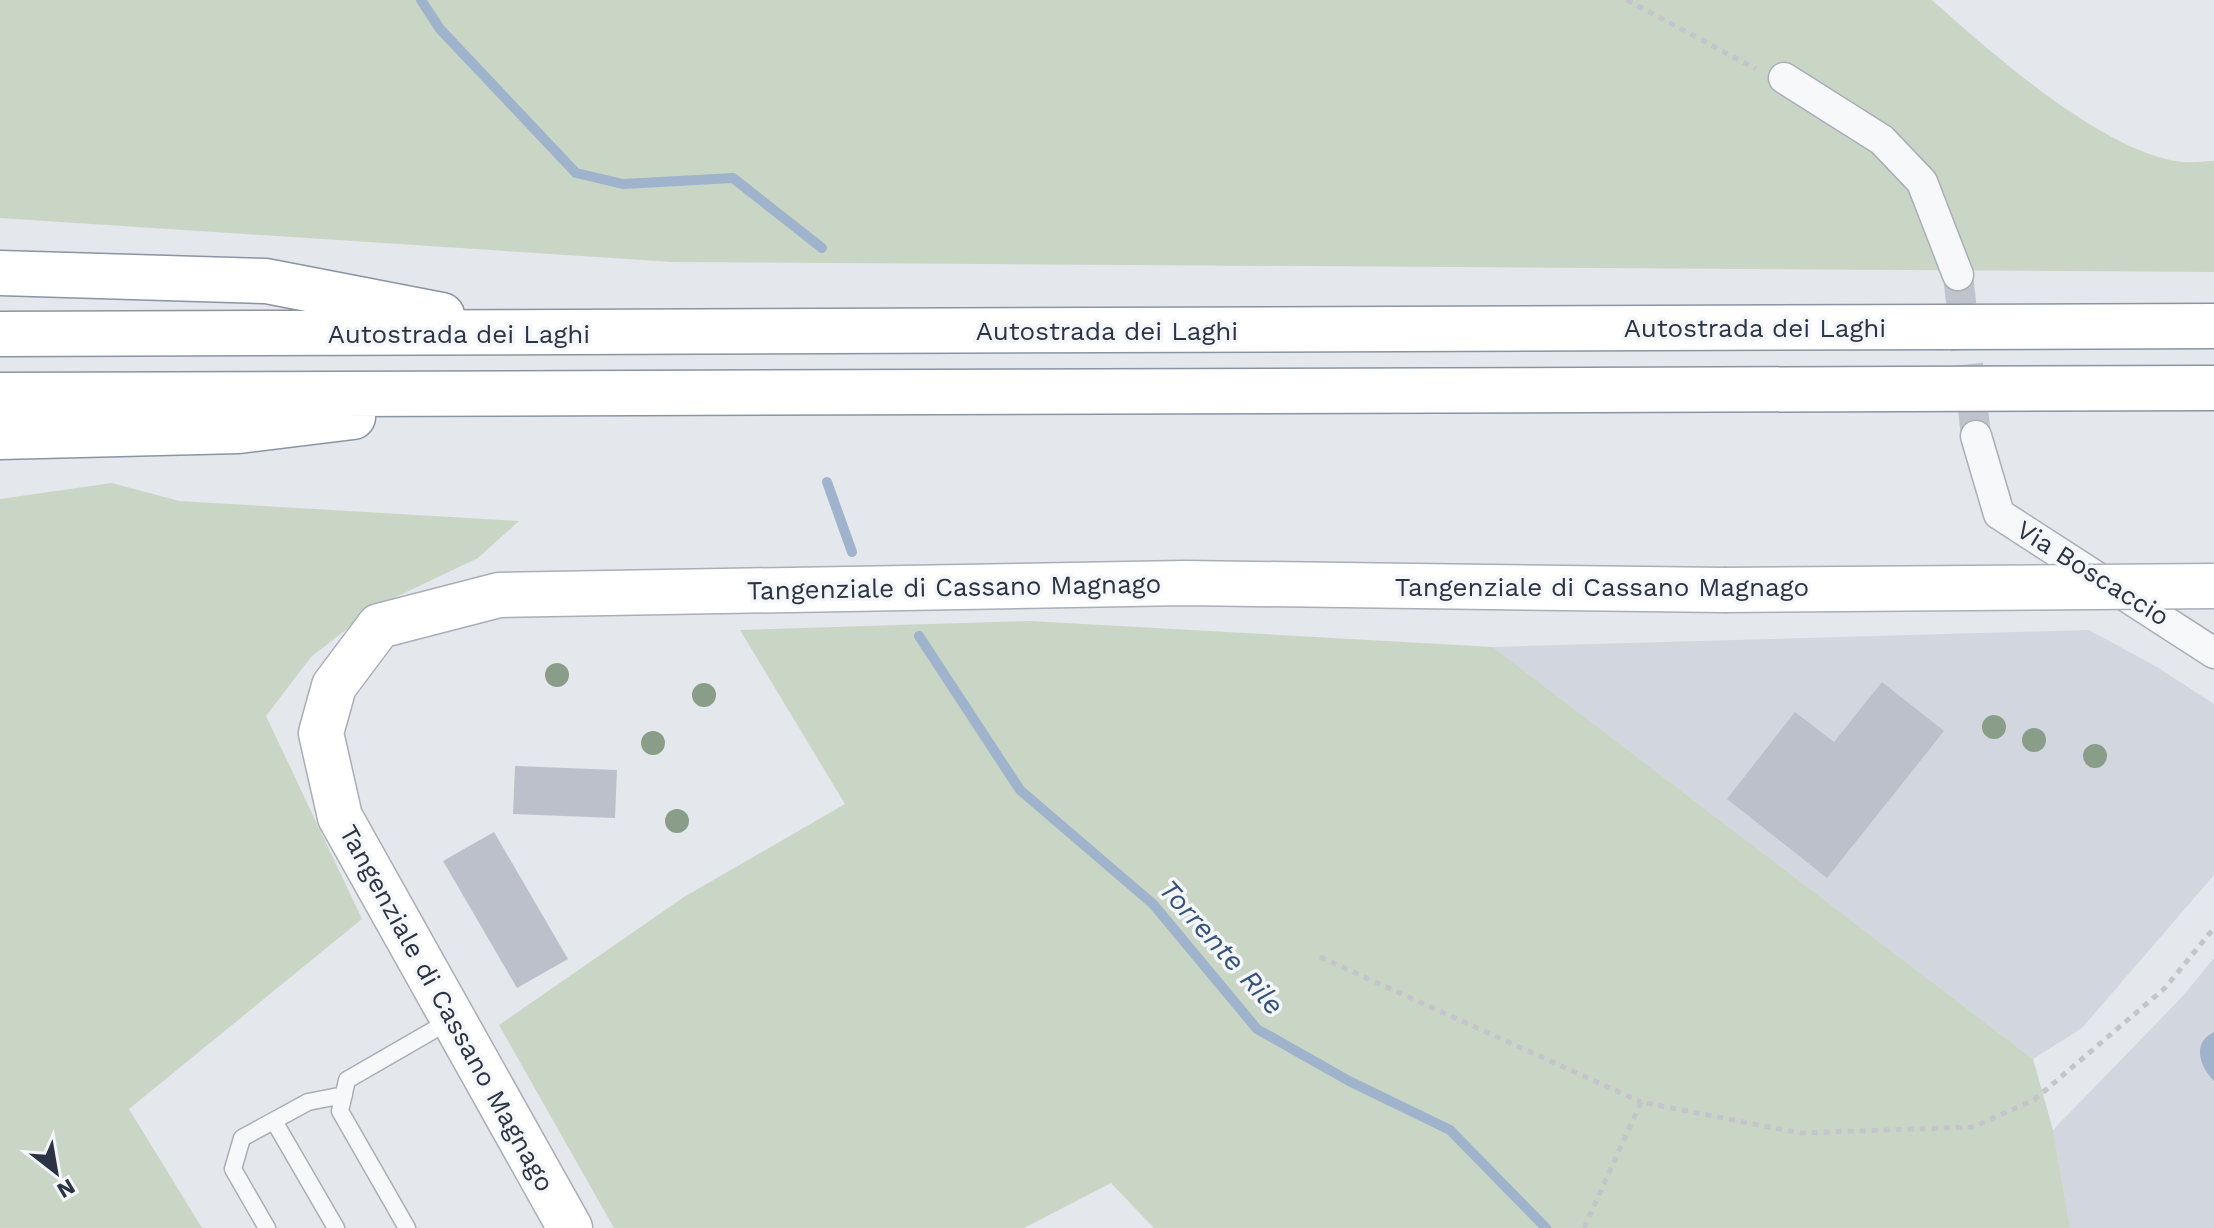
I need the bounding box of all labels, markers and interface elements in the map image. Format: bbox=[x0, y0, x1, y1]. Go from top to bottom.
street label: Autostrada dei Laghi bbox=[1624, 313, 1886, 343]
street label: Autostrada dei Laghi bbox=[976, 316, 1238, 346]
street label: Autostrada dei Laghi bbox=[328, 319, 590, 349]
street label: Via Boscaccio bbox=[2011, 514, 2175, 632]
street label: Tangenziale di Cassano Magnago bbox=[747, 568, 1161, 606]
street label: Tangenziale di Cassano Magnago bbox=[1395, 572, 1809, 602]
street label: Tangenziale di Cassano Magnago bbox=[333, 820, 561, 1196]
water label: Torrente Rile bbox=[1152, 873, 1291, 1022]
north arrow bbox=[16, 1132, 96, 1212]
text: N bbox=[53, 1174, 79, 1204]

